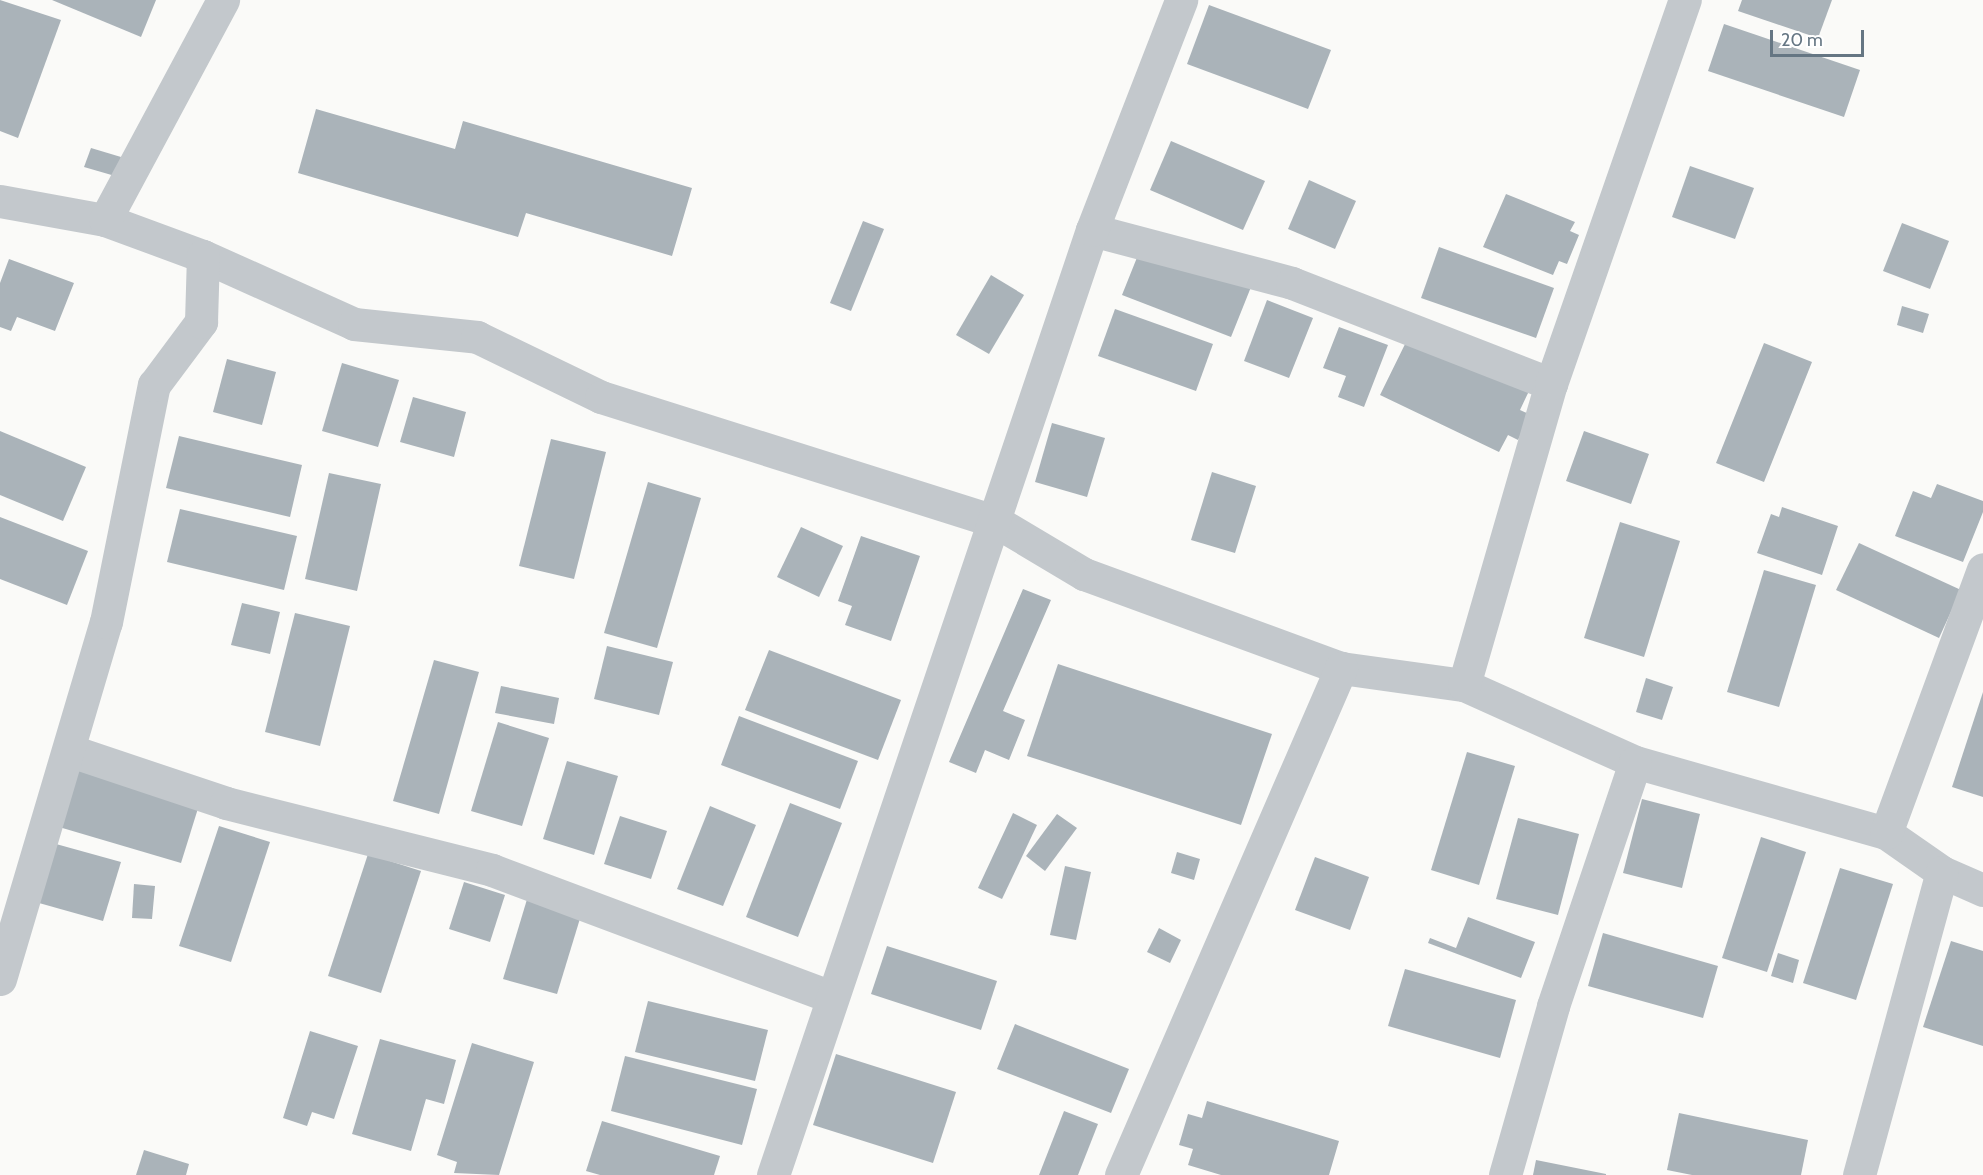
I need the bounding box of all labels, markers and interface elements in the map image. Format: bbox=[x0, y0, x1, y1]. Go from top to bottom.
scale bar bbox=[1773, 18, 1868, 56]
text: 20 m bbox=[1781, 29, 1823, 51]

